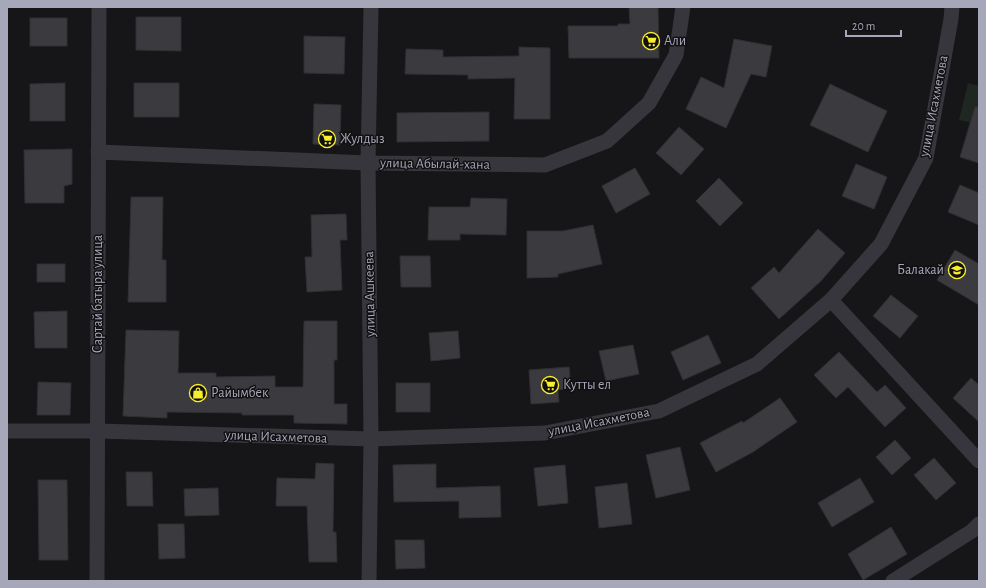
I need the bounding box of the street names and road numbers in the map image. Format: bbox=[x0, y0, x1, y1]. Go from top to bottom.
street label: улица Исахметова bbox=[917, 54, 951, 159]
street label: улица Абылай-хана bbox=[379, 156, 491, 172]
street label: Сартай батыра улица bbox=[91, 234, 105, 353]
street label: улица Ашкеева bbox=[362, 251, 378, 338]
street label: улица Исахметова bbox=[546, 405, 651, 439]
street label: улица Исахметова bbox=[223, 428, 328, 446]

